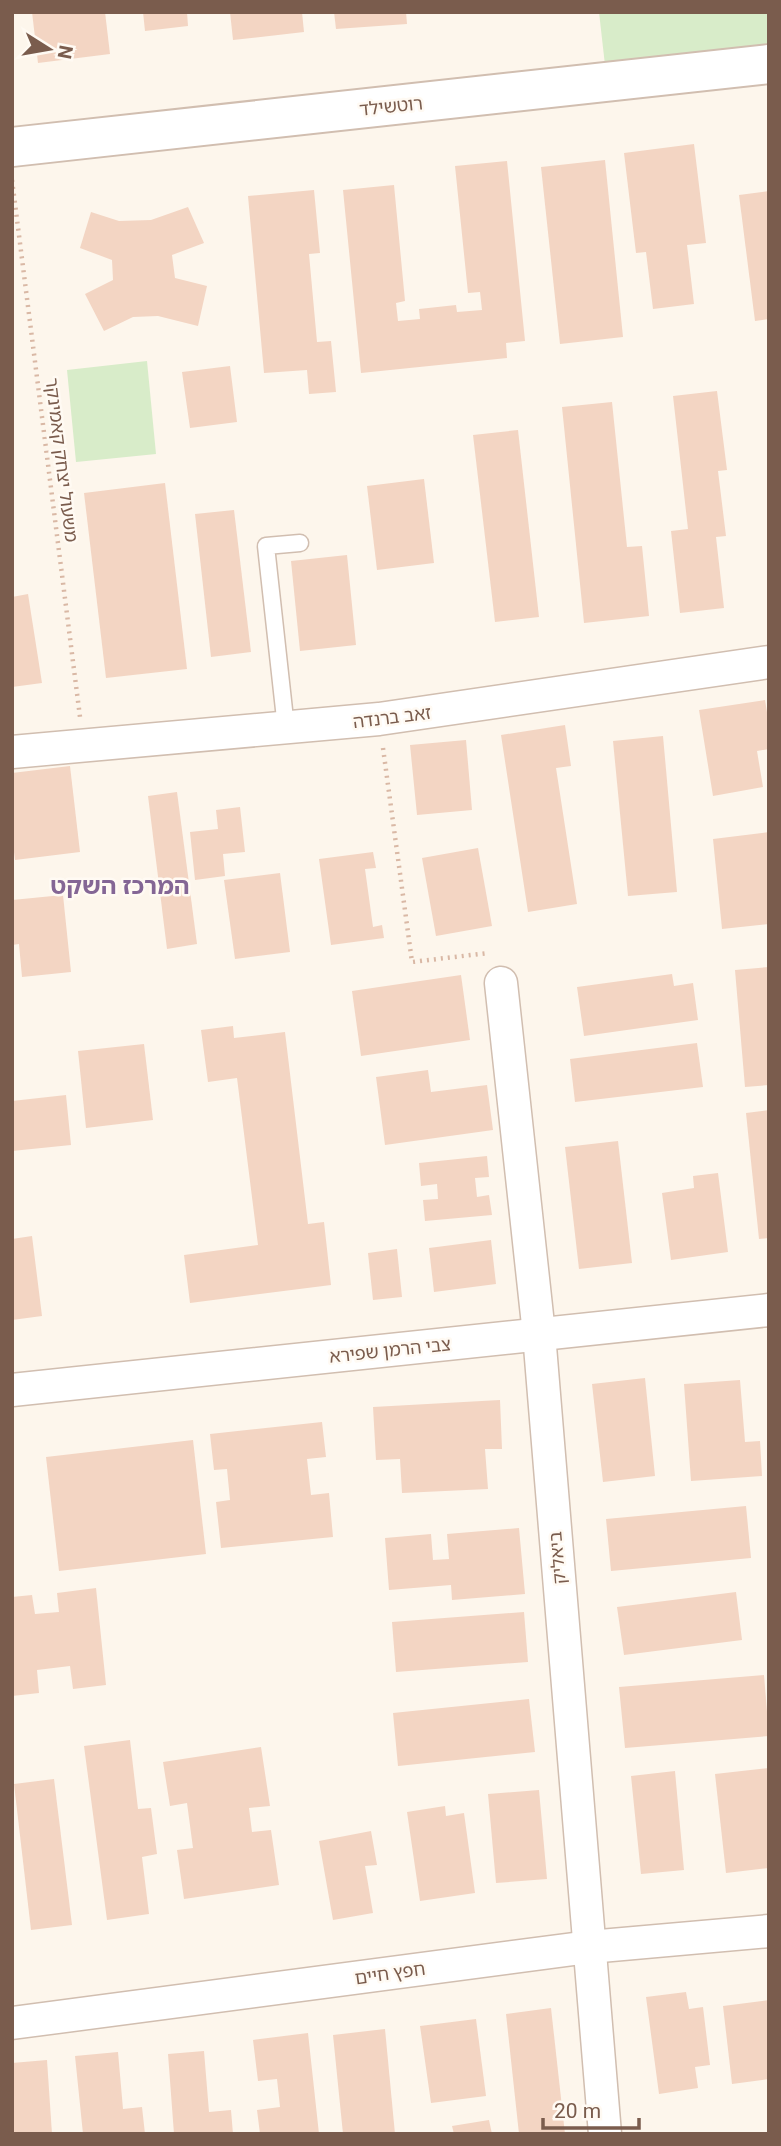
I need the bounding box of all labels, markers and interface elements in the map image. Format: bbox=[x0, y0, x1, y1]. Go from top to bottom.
north arrow bbox=[14, 14, 84, 84]
text: N bbox=[53, 43, 78, 61]
street label: רוטשילד bbox=[358, 92, 424, 120]
street label: משעול יצחק קאמינקר bbox=[42, 377, 83, 543]
street label: זאב ברנדה bbox=[352, 702, 432, 732]
district label: המרכז השקט bbox=[50, 872, 190, 900]
street label: צבי הרמן שפירא bbox=[328, 1333, 452, 1367]
street label: ביאליק bbox=[544, 1531, 570, 1585]
street label: חפץ חיים bbox=[353, 1958, 427, 1988]
scale bar bbox=[543, 2086, 639, 2130]
text: 20 m bbox=[554, 2099, 601, 2123]

